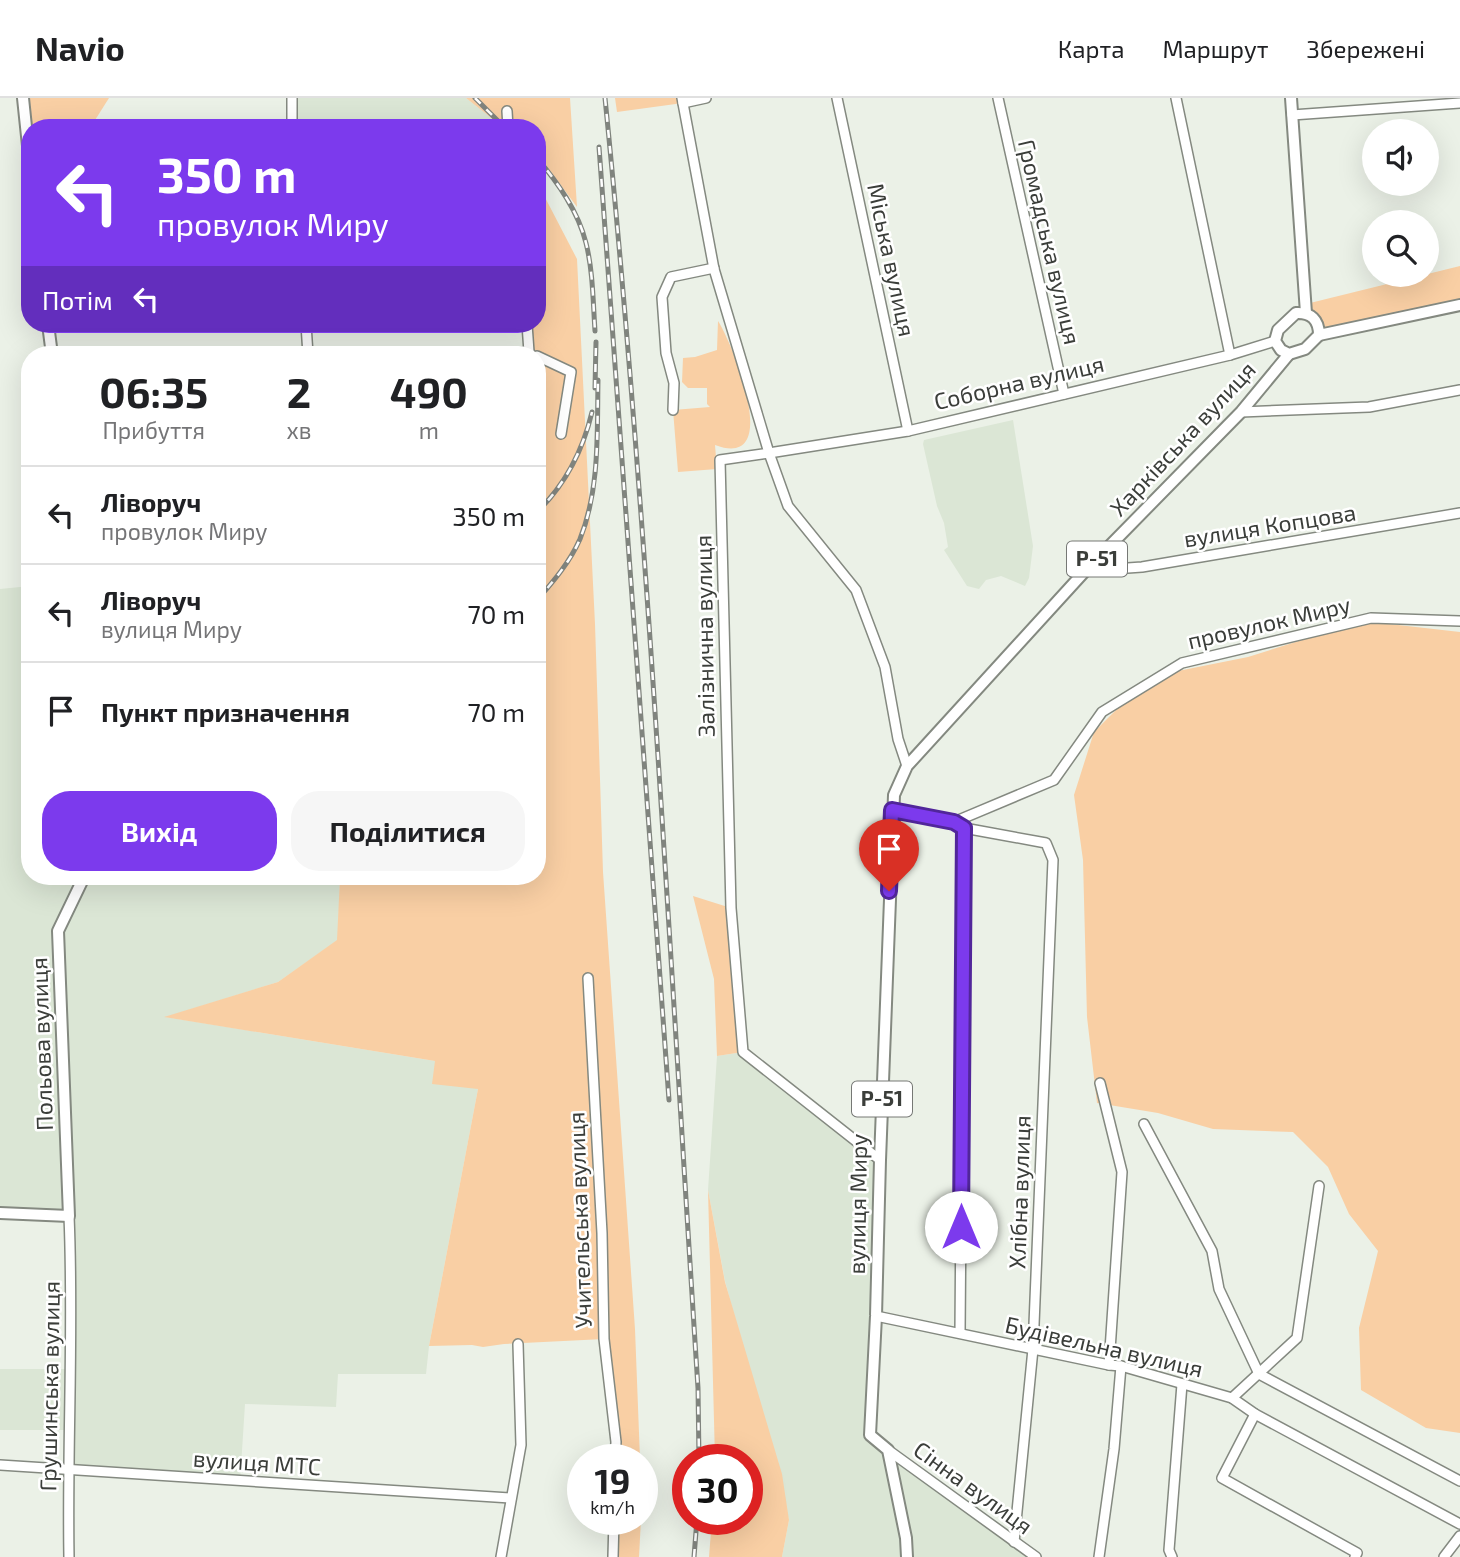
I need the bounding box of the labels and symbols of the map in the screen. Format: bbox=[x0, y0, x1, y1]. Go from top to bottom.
street label: Громадська вулиця bbox=[1012, 137, 1087, 347]
street label: Міська вулиця bbox=[861, 181, 922, 339]
street label: Соборна вулиця bbox=[931, 349, 1107, 416]
street label: Харківська вулиця bbox=[1103, 355, 1262, 522]
street label: вулиця Копцова bbox=[1182, 498, 1358, 553]
street label: Залізнична вулиця bbox=[688, 535, 721, 737]
road number: Р-51 bbox=[1067, 542, 1127, 576]
street label: провулок Миру bbox=[1184, 590, 1353, 655]
pin bbox=[859, 819, 919, 891]
street label: Польова вулиця bbox=[24, 957, 59, 1131]
road number: Р-51 bbox=[852, 1082, 912, 1116]
street label: Учительська вулиця bbox=[561, 1111, 598, 1329]
street label: Хлібна вулиця bbox=[1002, 1115, 1037, 1269]
street label: вулиця Миру bbox=[842, 1133, 873, 1275]
position arrow bbox=[924, 1190, 998, 1264]
street label: Грушинська вулиця bbox=[33, 1280, 66, 1491]
street label: Будівельна вулиця bbox=[1002, 1310, 1206, 1383]
street label: Сінна вулиця bbox=[908, 1435, 1038, 1541]
street label: вулиця МТС bbox=[192, 1444, 322, 1481]
speed limit sign: 30 bbox=[672, 1444, 763, 1535]

